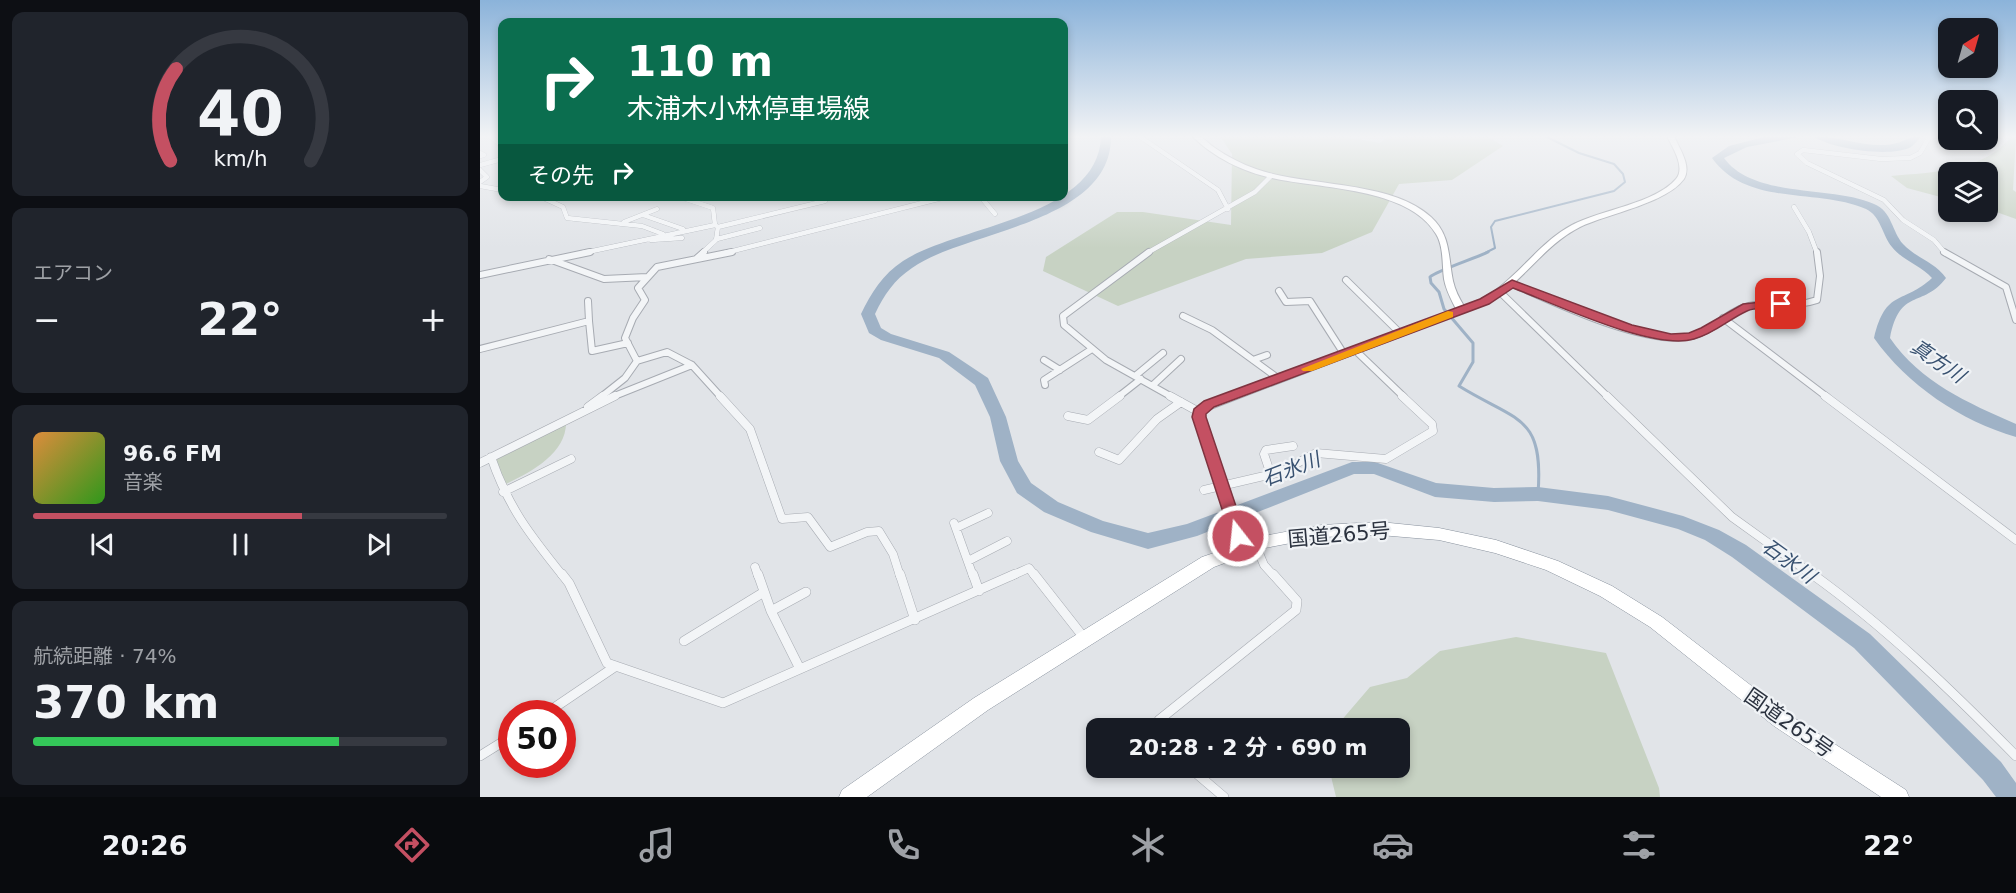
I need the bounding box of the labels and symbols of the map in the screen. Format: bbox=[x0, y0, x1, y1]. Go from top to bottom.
north arrow bbox=[1938, 18, 1998, 78]
pin bbox=[1755, 278, 1806, 329]
water label: 真方川 bbox=[1906, 334, 1971, 389]
water label: 石氷川 bbox=[1259, 446, 1325, 491]
position arrow bbox=[1206, 504, 1270, 568]
street label: 国道265号 bbox=[1287, 519, 1391, 551]
water label: 石氷川 bbox=[1758, 534, 1822, 590]
street label: 国道265号 bbox=[1740, 684, 1838, 762]
speed limit sign: 50 bbox=[498, 700, 576, 778]

